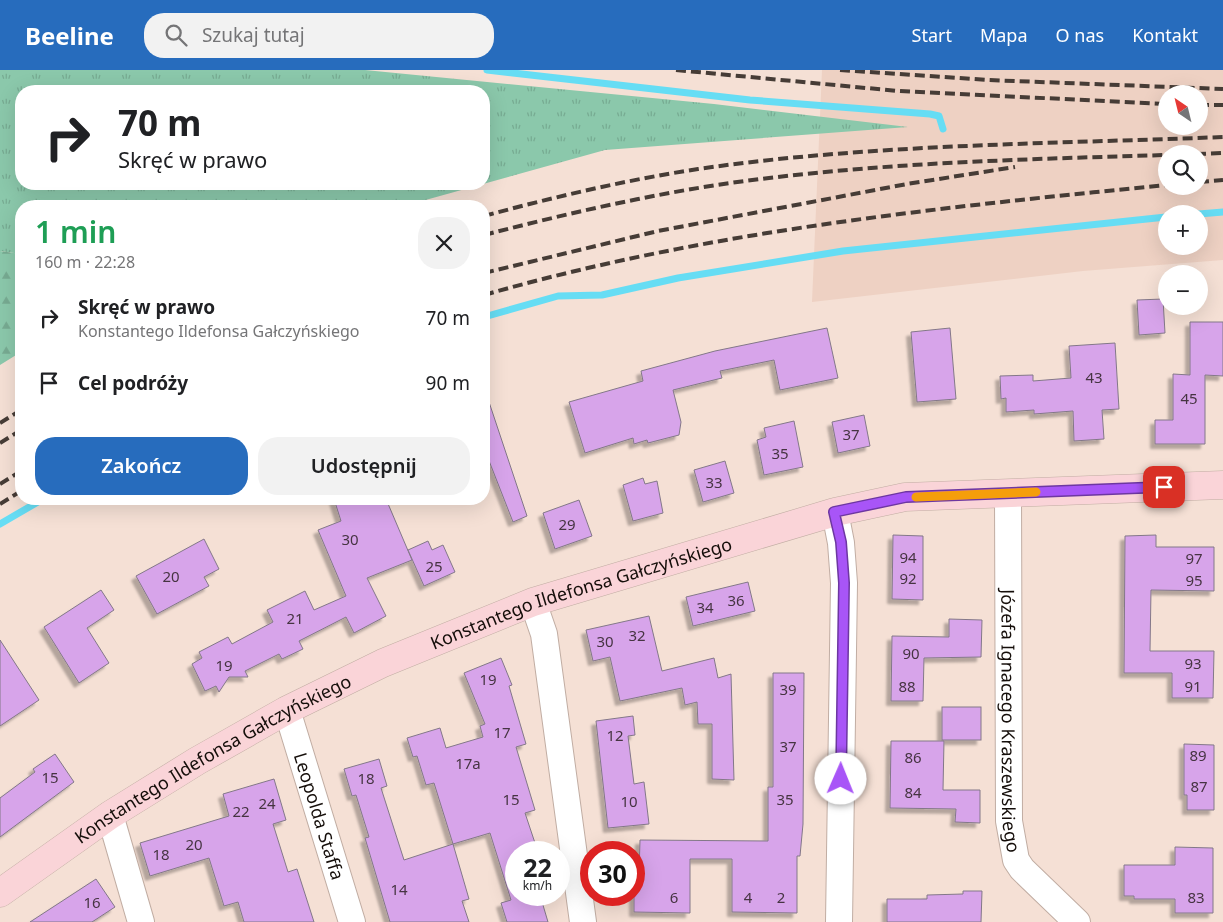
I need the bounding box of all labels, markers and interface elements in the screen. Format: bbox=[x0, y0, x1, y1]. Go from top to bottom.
search box bbox=[144, 13, 494, 58]
text: Beeline bbox=[25, 19, 114, 52]
icon: search bbox=[162, 21, 190, 49]
text: Szukaj tutaj bbox=[202, 22, 305, 48]
text: Start bbox=[912, 23, 952, 47]
text: Mapa bbox=[980, 23, 1028, 47]
text: O nas bbox=[1056, 23, 1104, 47]
text: Kontakt bbox=[1132, 23, 1198, 47]
north arrow bbox=[1158, 85, 1208, 135]
map controls bbox=[1158, 85, 1208, 315]
text: 70 m bbox=[118, 99, 201, 146]
icon: right bbox=[35, 105, 100, 170]
text: Skręć w prawo bbox=[118, 144, 267, 174]
button: search bbox=[1158, 145, 1208, 195]
button: + bbox=[1158, 205, 1208, 255]
text: 1 min bbox=[35, 211, 116, 252]
button: close bbox=[418, 217, 470, 269]
text: 160 m · 22:28 bbox=[35, 251, 135, 273]
button: − bbox=[1158, 265, 1208, 315]
text: Skręć w prawo bbox=[78, 294, 215, 320]
icon: right bbox=[35, 304, 63, 332]
text: 70 m bbox=[426, 305, 470, 331]
text: Konstantego Ildefonsa Gałczyńskiego bbox=[78, 320, 359, 342]
house number: 43 bbox=[1085, 367, 1103, 387]
icon: arrive bbox=[35, 369, 63, 397]
text: Cel podróży bbox=[78, 370, 188, 396]
text: 90 m bbox=[426, 370, 470, 396]
house number: 45 bbox=[1180, 388, 1198, 408]
house number: 37 bbox=[842, 424, 860, 444]
button: Zakończ bbox=[35, 437, 248, 495]
button: Udostępnij bbox=[258, 437, 470, 495]
house number: 35 bbox=[771, 443, 789, 463]
pin bbox=[1143, 466, 1185, 508]
house number: 33 bbox=[705, 472, 723, 492]
icon: arrive bbox=[1150, 473, 1178, 501]
house number: 29 bbox=[558, 514, 576, 534]
house number: 30 bbox=[341, 529, 359, 549]
street label: Konstantego Ildefonsa Gałczyńskiego bbox=[427, 531, 735, 655]
house number: 94 bbox=[899, 547, 917, 567]
house number: 97 bbox=[1185, 548, 1203, 568]
house number: 25 bbox=[425, 556, 443, 576]
house number: 20 bbox=[162, 566, 180, 586]
house number: 92 bbox=[899, 568, 917, 588]
house number: 95 bbox=[1185, 570, 1203, 590]
street label: Józefa Ignacego Kraszewskiego bbox=[996, 587, 1026, 854]
house number: 36 bbox=[727, 590, 745, 610]
house number: 34 bbox=[696, 597, 714, 617]
house number: 21 bbox=[286, 608, 304, 628]
house number: 32 bbox=[628, 625, 646, 645]
house number: 30 bbox=[596, 631, 614, 651]
house number: 90 bbox=[902, 643, 920, 663]
house number: 93 bbox=[1184, 653, 1202, 673]
house number: 19 bbox=[215, 655, 233, 675]
street label: Konstantego Ildefonsa Gałczyńskiego bbox=[69, 669, 355, 849]
house number: 19 bbox=[479, 669, 497, 689]
house number: 88 bbox=[898, 676, 916, 696]
house number: 91 bbox=[1184, 676, 1202, 696]
house number: 39 bbox=[779, 679, 797, 699]
house number: 17 bbox=[493, 722, 511, 742]
house number: 12 bbox=[606, 725, 624, 745]
house number: 37 bbox=[779, 736, 797, 756]
house number: 89 bbox=[1189, 745, 1207, 765]
house number: 86 bbox=[904, 747, 922, 767]
street label: Leopolda Staffa bbox=[289, 750, 350, 883]
position arrow bbox=[814, 752, 866, 804]
house number: 17a bbox=[455, 753, 481, 773]
house number: 15 bbox=[41, 767, 59, 787]
house number: 18 bbox=[357, 768, 375, 788]
house number: 87 bbox=[1190, 776, 1208, 796]
house number: 84 bbox=[904, 782, 922, 802]
house number: 15 bbox=[502, 789, 520, 809]
house number: 35 bbox=[776, 789, 794, 809]
house number: 10 bbox=[620, 791, 638, 811]
house number: 24 bbox=[258, 793, 276, 813]
house number: 22 bbox=[232, 801, 250, 821]
house number: 20 bbox=[185, 834, 203, 854]
speed limit sign: 30 bbox=[580, 841, 645, 906]
house number: 18 bbox=[152, 844, 170, 864]
text: 22 bbox=[523, 850, 552, 884]
text: km/h bbox=[523, 877, 552, 894]
house number: 14 bbox=[390, 879, 408, 899]
house number: 6 bbox=[670, 887, 678, 907]
house number: 4 bbox=[744, 887, 753, 907]
house number: 2 bbox=[777, 887, 785, 907]
house number: 83 bbox=[1187, 887, 1205, 907]
house number: 16 bbox=[83, 892, 101, 912]

